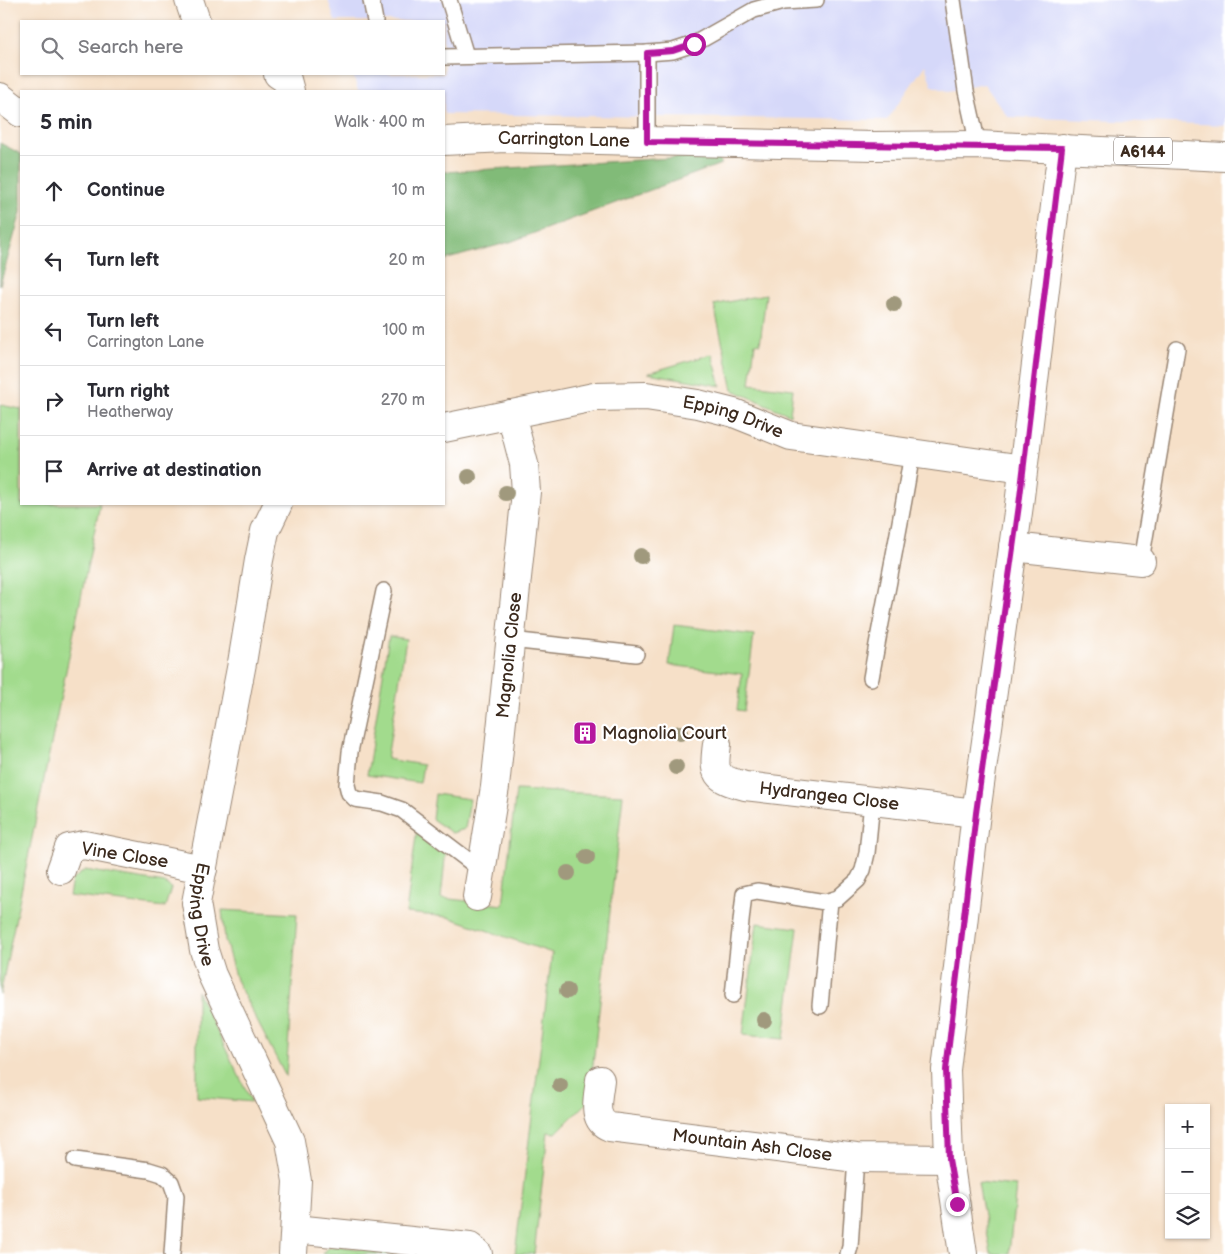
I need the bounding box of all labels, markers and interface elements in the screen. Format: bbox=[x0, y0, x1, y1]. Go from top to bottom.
search box bbox=[20, 20, 445, 75]
route start bbox=[683, 33, 706, 56]
icon: search bbox=[38, 34, 66, 62]
text: Search here bbox=[78, 36, 183, 59]
text: 5 min bbox=[40, 110, 93, 135]
text: Walk · 400 m bbox=[334, 113, 425, 132]
street label: Carrington Lane bbox=[497, 128, 630, 152]
road number: A6144 bbox=[1114, 138, 1172, 164]
icon: ahead bbox=[40, 177, 68, 205]
text: Continue bbox=[87, 179, 165, 202]
text: 10 m bbox=[392, 181, 425, 200]
icon: left bbox=[40, 247, 68, 275]
text: Turn left bbox=[87, 249, 159, 272]
text: 20 m bbox=[389, 251, 425, 270]
text: Turn left bbox=[87, 310, 159, 333]
icon: left bbox=[40, 317, 68, 345]
text: 100 m bbox=[382, 321, 425, 340]
text: Carrington Lane bbox=[87, 333, 204, 352]
text: Turn right bbox=[87, 380, 170, 403]
icon: right bbox=[40, 387, 68, 415]
text: 270 m bbox=[381, 391, 425, 410]
street label: Epping Drive bbox=[681, 392, 787, 443]
text: Heatherway bbox=[87, 403, 173, 422]
icon: arrive bbox=[40, 457, 68, 485]
text: Arrive at destination bbox=[87, 459, 262, 482]
street label: Magnolia Close bbox=[492, 591, 526, 719]
building icon: Magnolia Court bbox=[572, 720, 598, 746]
place label: Magnolia Court bbox=[602, 723, 727, 744]
street label: Hydrangea Close bbox=[758, 778, 900, 815]
street label: Vine Close bbox=[80, 838, 170, 873]
street label: Epping Drive bbox=[185, 861, 219, 969]
map controls bbox=[1165, 1104, 1210, 1239]
button: + bbox=[1165, 1104, 1210, 1149]
street label: Mountain Ash Close bbox=[671, 1125, 834, 1166]
button: − bbox=[1165, 1149, 1210, 1194]
route end bbox=[946, 1193, 969, 1216]
button: layers bbox=[1165, 1194, 1210, 1239]

